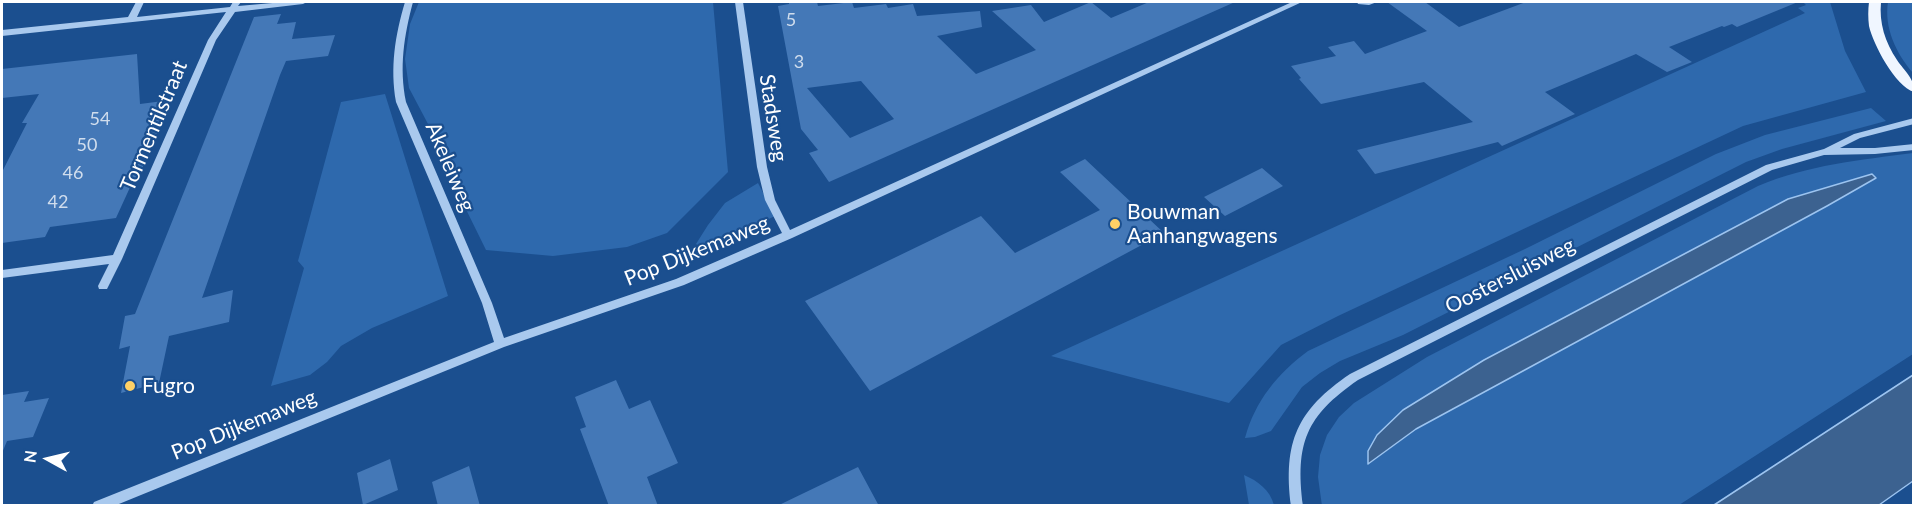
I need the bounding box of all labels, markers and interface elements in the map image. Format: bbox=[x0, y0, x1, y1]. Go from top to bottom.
house number: 5 bbox=[786, 9, 796, 31]
house number: 3 bbox=[794, 51, 804, 73]
street label: Tormentilstraat bbox=[115, 57, 193, 195]
street label: Stadsweg bbox=[754, 73, 792, 163]
house number: 54 bbox=[90, 108, 110, 130]
street label: Akeleiweg bbox=[420, 118, 480, 216]
house number: 50 bbox=[77, 134, 97, 156]
house number: 46 bbox=[63, 162, 83, 184]
house number: 42 bbox=[48, 191, 68, 213]
place label: Bouwman Aanhangwagens bbox=[1127, 199, 1278, 249]
street label: Pop Dijkemaweg bbox=[621, 210, 773, 292]
marker: Bouwman Aanhangwagens bbox=[1108, 217, 1122, 231]
street label: Oostersluisweg bbox=[1441, 233, 1579, 319]
place label: Fugro bbox=[142, 373, 195, 399]
marker: Fugro bbox=[123, 379, 137, 393]
street label: Pop Dijkemaweg bbox=[168, 384, 320, 466]
north arrow bbox=[18, 429, 78, 489]
text: N bbox=[19, 449, 40, 464]

